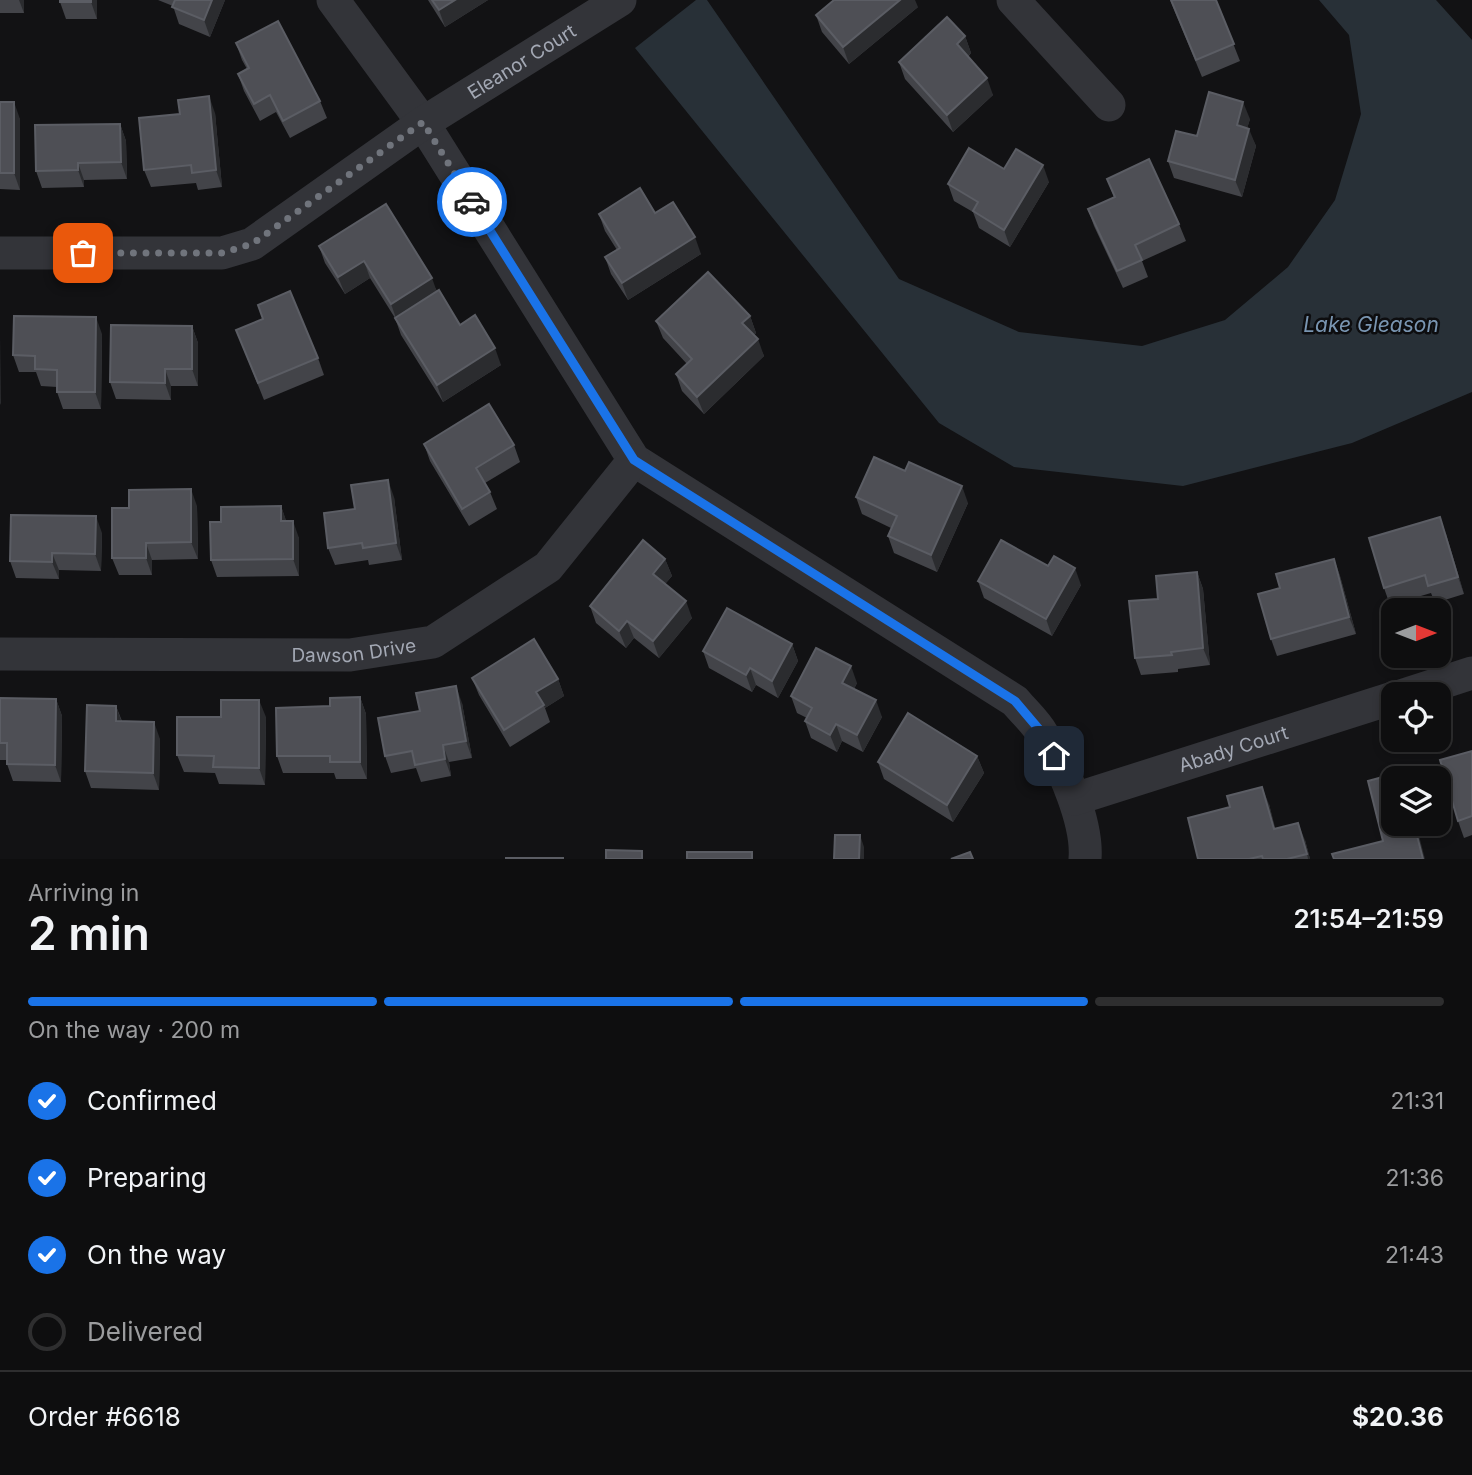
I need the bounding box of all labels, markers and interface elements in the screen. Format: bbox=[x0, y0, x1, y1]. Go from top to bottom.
street label: Eleanor Court bbox=[463, 19, 580, 104]
courier bbox=[437, 167, 507, 237]
icon: car bbox=[453, 183, 491, 221]
pin bbox=[53, 223, 113, 283]
icon: bag bbox=[64, 234, 102, 272]
water label: Lake Gleason bbox=[1303, 312, 1439, 337]
north arrow bbox=[1381, 598, 1451, 668]
map controls bbox=[1381, 598, 1451, 836]
street label: Dawson Drive bbox=[291, 634, 418, 667]
button: locate bbox=[1381, 682, 1451, 752]
street label: Abady Court bbox=[1176, 721, 1291, 777]
pin bbox=[1024, 726, 1084, 786]
icon: home bbox=[1035, 737, 1073, 775]
button: layers bbox=[1381, 766, 1451, 836]
text: Arriving in bbox=[28, 879, 139, 907]
text: 21:54–21:59 bbox=[1293, 903, 1444, 934]
text: 2 min bbox=[28, 905, 150, 961]
text: On the way · 200 m bbox=[28, 1016, 240, 1044]
icon: check bbox=[28, 1082, 66, 1120]
text: Confirmed bbox=[87, 1085, 217, 1116]
text: 21:31 bbox=[1390, 1087, 1444, 1115]
icon: check bbox=[28, 1159, 66, 1197]
text: Preparing bbox=[87, 1162, 207, 1193]
text: 21:36 bbox=[1386, 1164, 1444, 1192]
icon: check bbox=[28, 1236, 66, 1274]
text: On the way bbox=[87, 1239, 226, 1270]
text: 21:43 bbox=[1385, 1241, 1444, 1269]
text: Delivered bbox=[87, 1316, 203, 1347]
text: Order #6618 bbox=[28, 1401, 181, 1432]
text: $20.36 bbox=[1352, 1401, 1444, 1432]

